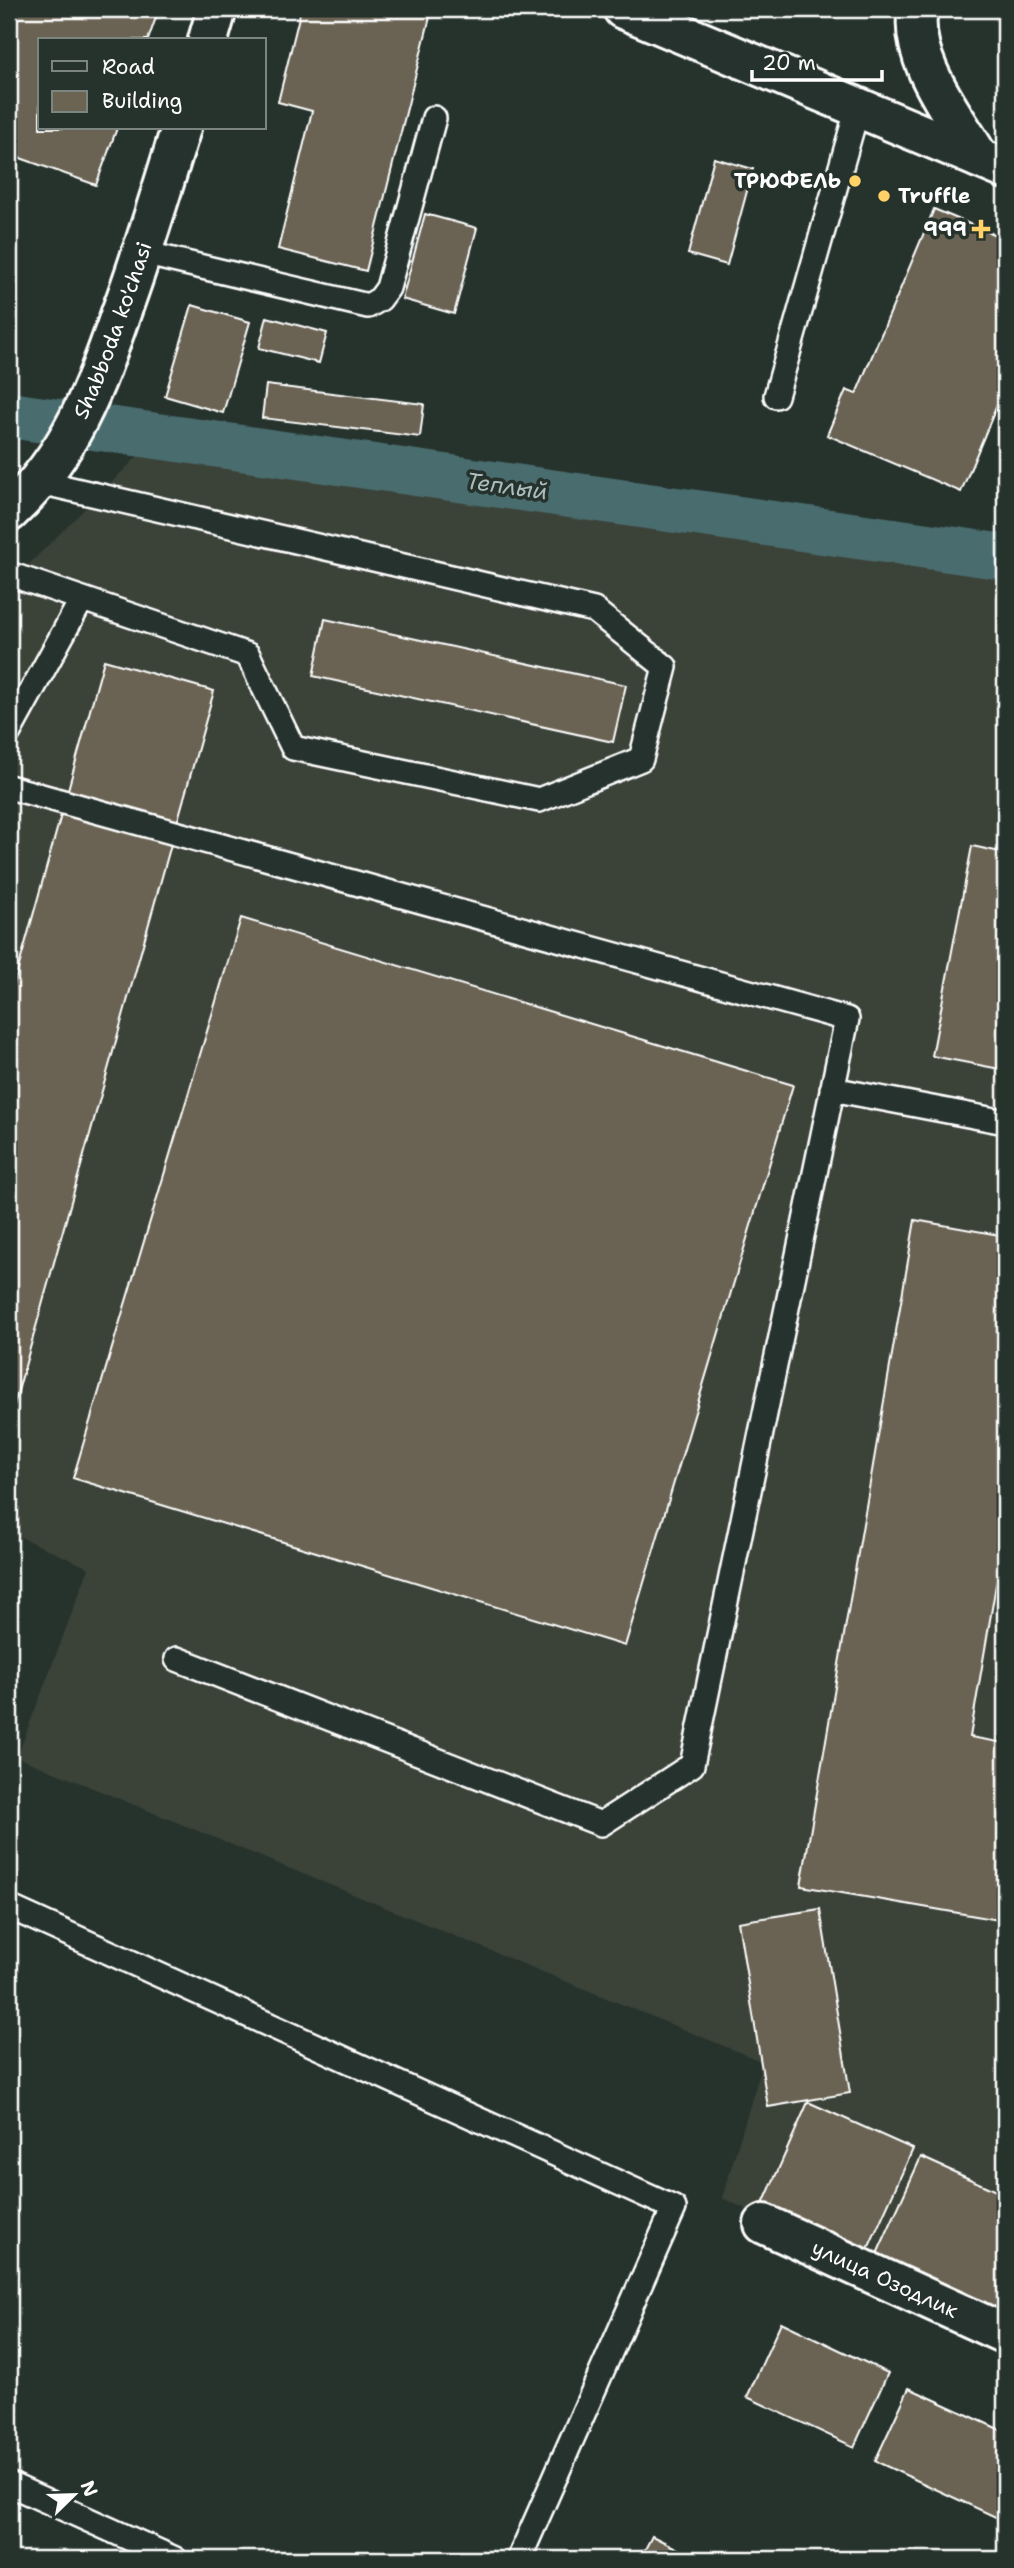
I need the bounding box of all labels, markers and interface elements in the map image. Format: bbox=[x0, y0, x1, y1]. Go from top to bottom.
legend bbox=[38, 38, 266, 130]
scale bar bbox=[752, 38, 881, 82]
text: 20 m bbox=[762, 49, 816, 77]
text: Road bbox=[102, 53, 155, 81]
text: Building bbox=[102, 87, 182, 115]
place label: ТРЮФЕЛЬ bbox=[734, 167, 841, 195]
marker: ТРЮФЕЛЬ bbox=[847, 173, 863, 189]
place label: Truffle bbox=[898, 182, 971, 210]
marker: Truffle bbox=[876, 188, 892, 204]
place label: 999 bbox=[923, 215, 967, 243]
marker: 999 bbox=[973, 221, 989, 237]
street label: Shabboda ko'chasi bbox=[67, 238, 159, 424]
water label: Теплый bbox=[464, 465, 550, 507]
street label: улица Озодлик bbox=[807, 2234, 963, 2325]
north arrow bbox=[38, 2460, 108, 2530]
text: N bbox=[75, 2477, 104, 2500]

